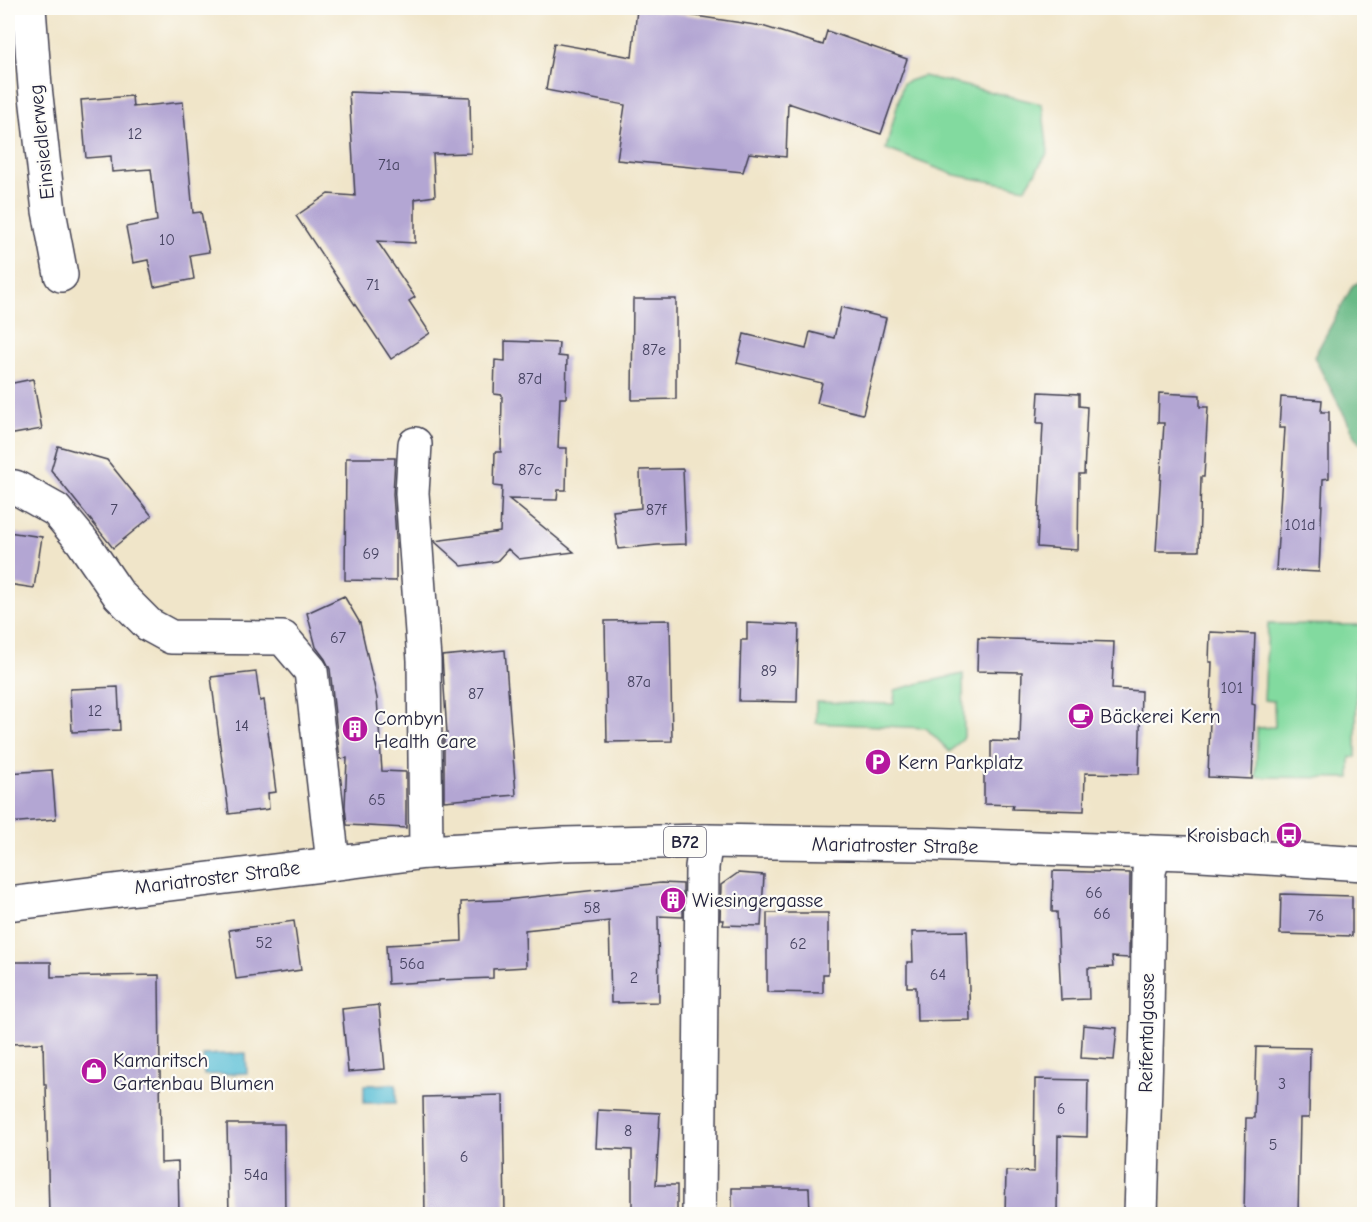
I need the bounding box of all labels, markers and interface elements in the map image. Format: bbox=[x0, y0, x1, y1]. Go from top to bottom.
street label: Einsiedlerweg bbox=[24, 83, 59, 201]
house number: 12 bbox=[128, 125, 142, 143]
house number: 71a bbox=[378, 156, 400, 174]
house number: 10 bbox=[159, 231, 175, 249]
house number: 71 bbox=[366, 276, 380, 294]
house number: 87e bbox=[642, 341, 666, 359]
house number: 87d bbox=[518, 370, 542, 388]
house number: 87c bbox=[518, 461, 542, 479]
house number: 7 bbox=[110, 501, 118, 519]
house number: 87f bbox=[646, 501, 668, 519]
house number: 101d bbox=[1285, 516, 1315, 534]
house number: 69 bbox=[362, 545, 380, 563]
house number: 67 bbox=[330, 629, 347, 647]
house number: 89 bbox=[761, 662, 777, 680]
house number: 87a bbox=[627, 673, 651, 691]
house number: 101 bbox=[1221, 679, 1243, 697]
house number: 87 bbox=[468, 685, 484, 703]
cafe icon: Bäckerei Kern bbox=[1066, 701, 1096, 731]
house number: 12 bbox=[88, 702, 102, 720]
place label: Bäckerei Kern bbox=[1100, 705, 1221, 728]
place label: Combyn Health Care bbox=[374, 707, 476, 753]
building icon: Combyn Health Care bbox=[340, 714, 370, 744]
house number: 14 bbox=[235, 717, 249, 735]
parking icon: Kern Parkplatz bbox=[863, 747, 893, 777]
place label: Kern Parkplatz bbox=[898, 751, 1023, 774]
house number: 65 bbox=[368, 791, 386, 809]
bus stop icon: Kroisbach bbox=[1274, 820, 1304, 850]
place label: Kroisbach bbox=[1186, 824, 1270, 847]
road number: B72 bbox=[664, 827, 706, 857]
street label: Mariatroster Straße bbox=[811, 833, 979, 858]
street label: Mariatroster Straße bbox=[133, 856, 301, 899]
house number: 66 bbox=[1085, 884, 1103, 902]
building icon: Wiesingergasse bbox=[658, 885, 688, 915]
place label: Wiesingergasse bbox=[692, 889, 823, 912]
house number: 58 bbox=[584, 899, 600, 917]
house number: 66 bbox=[1093, 905, 1111, 923]
house number: 76 bbox=[1308, 907, 1324, 925]
house number: 52 bbox=[255, 934, 273, 952]
house number: 62 bbox=[789, 935, 807, 953]
house number: 56a bbox=[399, 955, 425, 973]
house number: 64 bbox=[930, 966, 946, 984]
house number: 2 bbox=[630, 969, 638, 987]
street label: Reifentalgasse bbox=[1134, 973, 1159, 1093]
place label: Kamaritsch Gartenbau Blumen bbox=[113, 1049, 274, 1095]
shop icon: Kamaritsch Gartenbau Blumen bbox=[79, 1056, 109, 1086]
house number: 3 bbox=[1278, 1075, 1286, 1093]
house number: 6 bbox=[1057, 1100, 1065, 1118]
house number: 8 bbox=[624, 1122, 632, 1140]
house number: 5 bbox=[1269, 1136, 1277, 1154]
house number: 6 bbox=[460, 1148, 468, 1166]
house number: 54a bbox=[244, 1166, 268, 1184]

